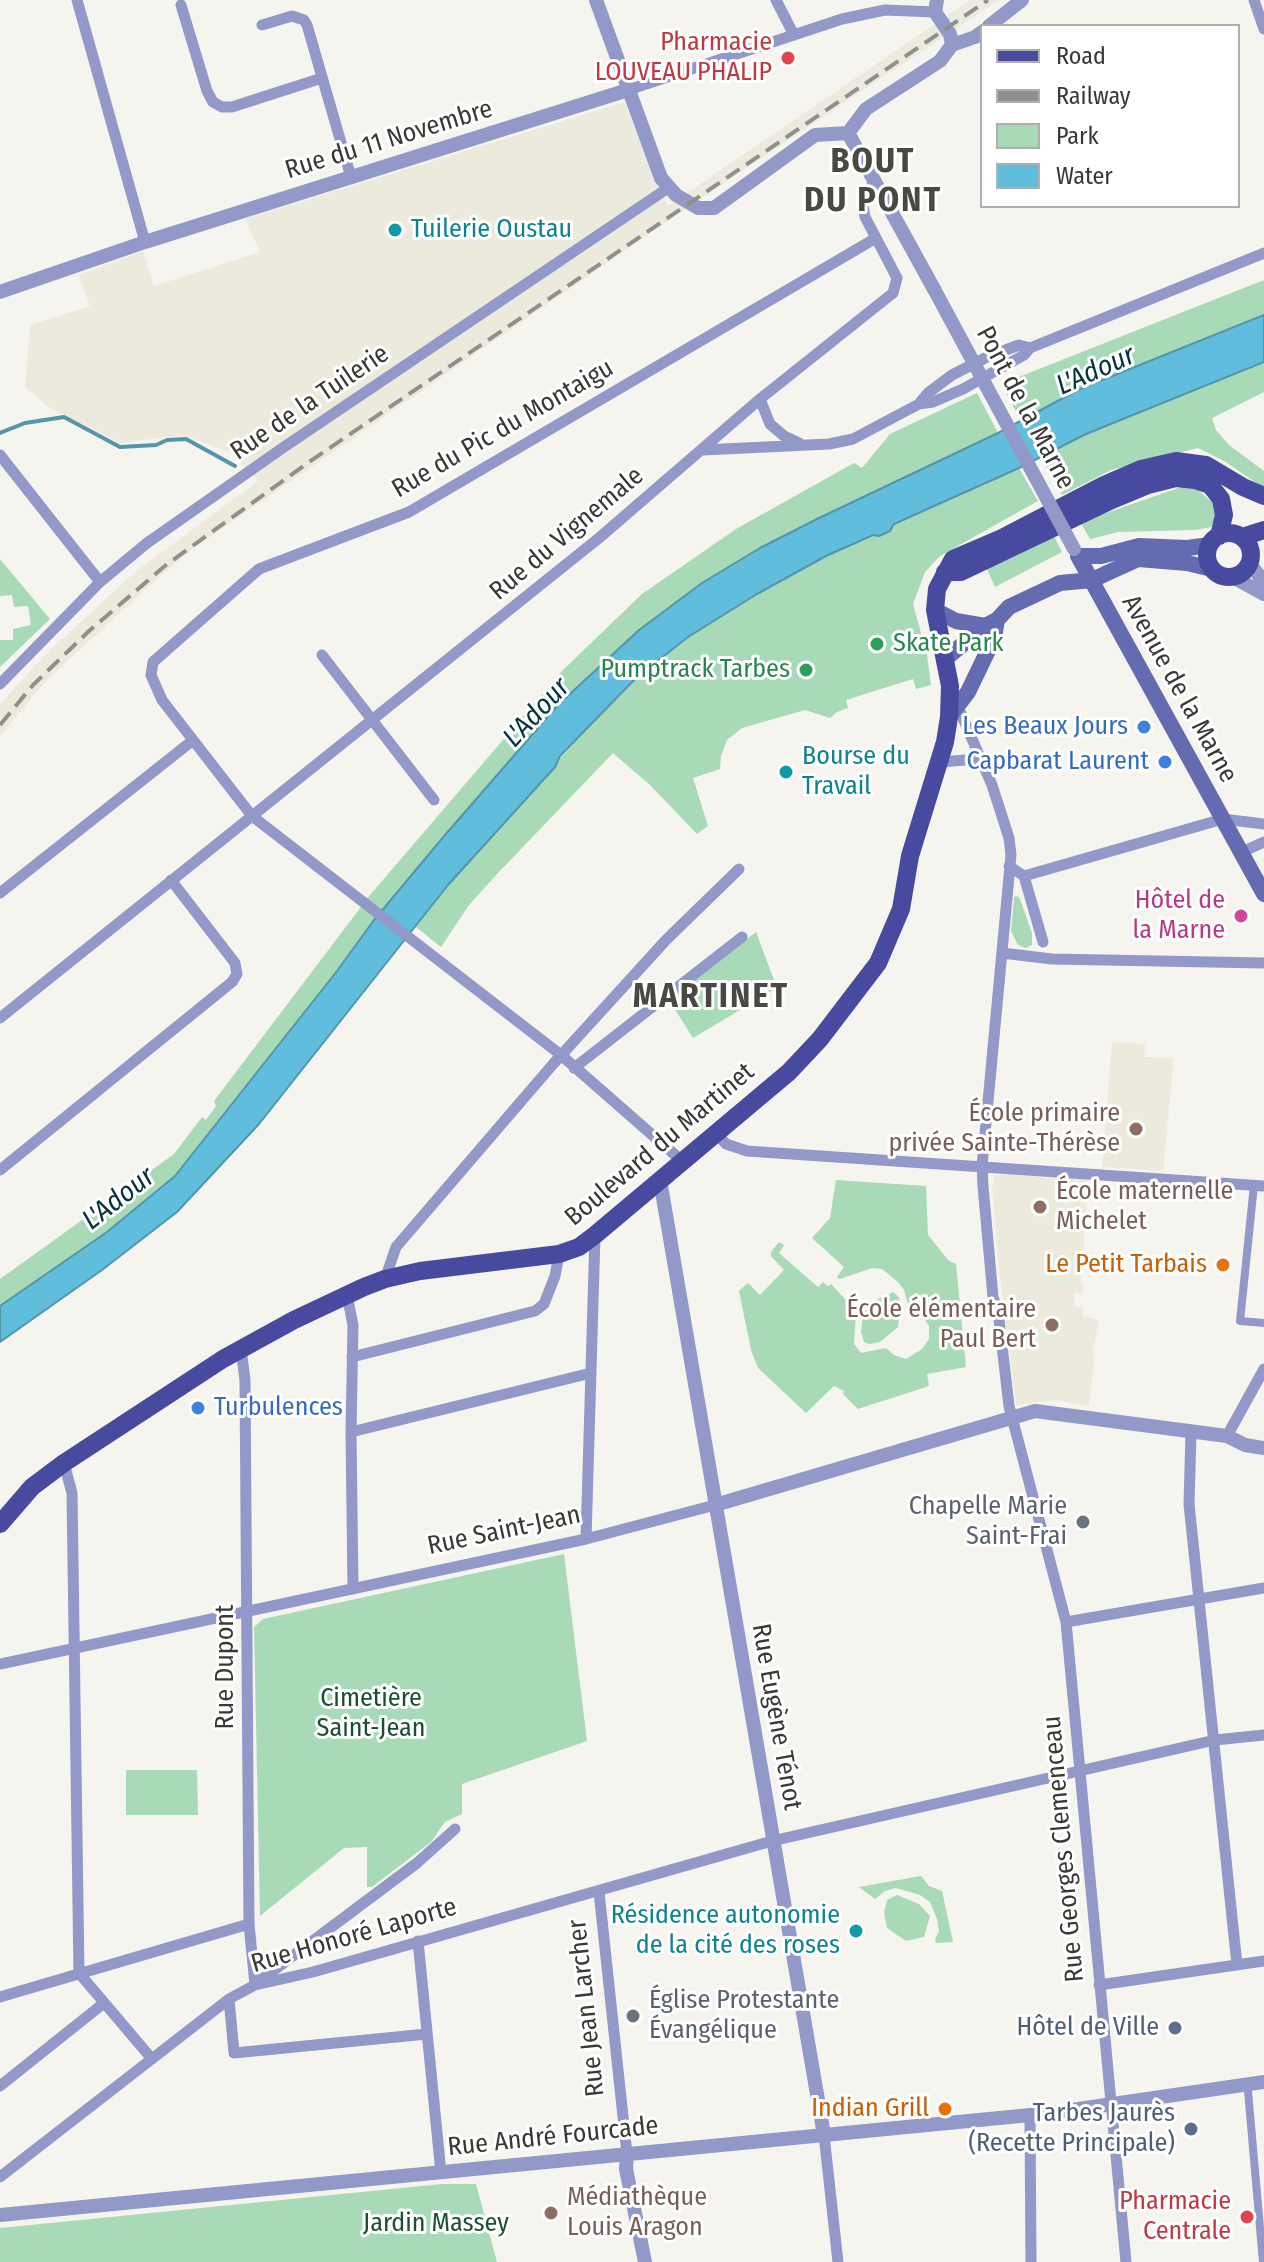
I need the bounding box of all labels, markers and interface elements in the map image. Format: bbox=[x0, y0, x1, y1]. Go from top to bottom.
legend bbox=[980, 24, 1240, 208]
place label: Pharmacie LOUVEAU PHALIP bbox=[595, 27, 772, 88]
text: Road bbox=[1056, 42, 1106, 70]
marker: Pharmacie LOUVEAU PHALIP bbox=[779, 49, 797, 67]
text: Railway bbox=[1056, 82, 1131, 110]
street label: Rue du 11 Novembre bbox=[282, 94, 496, 186]
text: Park bbox=[1056, 122, 1099, 150]
district label: BOUT DU PONT bbox=[804, 143, 942, 222]
text: Water bbox=[1056, 162, 1113, 190]
place label: Tuilerie Oustau bbox=[411, 214, 572, 246]
marker: Tuilerie Oustau bbox=[386, 221, 404, 239]
street label: Pont de la Marne bbox=[969, 321, 1081, 495]
street label: Rue de la Tuilerie bbox=[225, 339, 395, 467]
water label: L'Adour bbox=[1051, 339, 1141, 403]
street label: Rue du Pic du Montaigu bbox=[387, 353, 619, 505]
street label: Rue du Vignemale bbox=[484, 461, 650, 607]
street label: Avenue de la Marne bbox=[1115, 590, 1243, 788]
place label: Skate Park bbox=[893, 628, 1004, 660]
marker: Skate Park bbox=[868, 635, 886, 653]
place label: Pumptrack Tarbes bbox=[600, 654, 790, 686]
marker: Pumptrack Tarbes bbox=[797, 661, 815, 679]
water label: L'Adour bbox=[497, 671, 577, 755]
place label: Les Beaux Jours bbox=[962, 711, 1128, 743]
marker: Les Beaux Jours bbox=[1135, 718, 1153, 736]
place label: Bourse du Travail bbox=[802, 741, 910, 802]
place label: Capbarat Laurent bbox=[966, 746, 1149, 778]
marker: Capbarat Laurent bbox=[1156, 753, 1174, 771]
marker: Bourse du Travail bbox=[777, 763, 795, 781]
place label: Hôtel de la Marne bbox=[1133, 885, 1225, 946]
marker: Hôtel de la Marne bbox=[1232, 907, 1250, 925]
district label: MARTINET bbox=[633, 978, 789, 1018]
street label: Boulevard du Martinet bbox=[559, 1057, 761, 1233]
place label: École primaire privée Sainte-Thérèse bbox=[888, 1098, 1120, 1160]
marker: École primaire privée Sainte-Thérèse bbox=[1127, 1120, 1145, 1138]
water label: L'Adour bbox=[76, 1160, 162, 1238]
place label: École maternelle Michelet bbox=[1056, 1176, 1233, 1238]
marker: École maternelle Michelet bbox=[1031, 1198, 1049, 1216]
place label: Le Petit Tarbais bbox=[1045, 1249, 1207, 1281]
marker: Le Petit Tarbais bbox=[1214, 1256, 1232, 1274]
place label: École élémentaire Paul Bert bbox=[847, 1294, 1036, 1356]
marker: École élémentaire Paul Bert bbox=[1043, 1316, 1061, 1334]
place label: Turbulences bbox=[214, 1392, 343, 1424]
marker: Turbulences bbox=[189, 1399, 207, 1417]
place label: Chapelle Marie Saint-Frai bbox=[909, 1491, 1067, 1552]
street label: Rue Saint-Jean bbox=[425, 1500, 583, 1562]
marker: Chapelle Marie Saint-Frai bbox=[1074, 1513, 1092, 1531]
street label: Rue Dupont bbox=[210, 1604, 242, 1730]
street label: Rue Eugène Ténot bbox=[744, 1621, 808, 1813]
park label: Cimetière Saint-Jean bbox=[317, 1683, 425, 1744]
street label: Rue Georges Clemenceau bbox=[1037, 1714, 1091, 1984]
street label: Rue Honoré Laporte bbox=[248, 1892, 460, 1980]
place label: Résidence autonomie de la cité des roses bbox=[611, 1900, 840, 1962]
street label: Rue Jean Larcher bbox=[562, 1918, 612, 2098]
marker: Résidence autonomie de la cité des roses bbox=[847, 1922, 865, 1940]
place label: Église Protestante Évangélique bbox=[649, 1985, 839, 2046]
marker: Église Protestante Évangélique bbox=[624, 2007, 642, 2025]
place label: Hôtel de Ville bbox=[1017, 2012, 1159, 2044]
marker: Hôtel de Ville bbox=[1166, 2019, 1184, 2037]
place label: Indian Grill bbox=[811, 2093, 929, 2125]
place label: Tarbes Jaurès (Recette Principale) bbox=[968, 2098, 1175, 2160]
marker: Indian Grill bbox=[936, 2100, 954, 2118]
street label: Rue André Fourcade bbox=[446, 2110, 660, 2164]
marker: Tarbes Jaurès (Recette Principale) bbox=[1182, 2120, 1200, 2138]
place label: Médiathèque Louis Aragon bbox=[567, 2182, 707, 2244]
place label: Pharmacie Centrale bbox=[1119, 2186, 1231, 2248]
marker: Médiathèque Louis Aragon bbox=[542, 2204, 560, 2222]
park label: Jardin Massey bbox=[363, 2208, 509, 2240]
marker: Pharmacie Centrale bbox=[1238, 2208, 1256, 2226]

